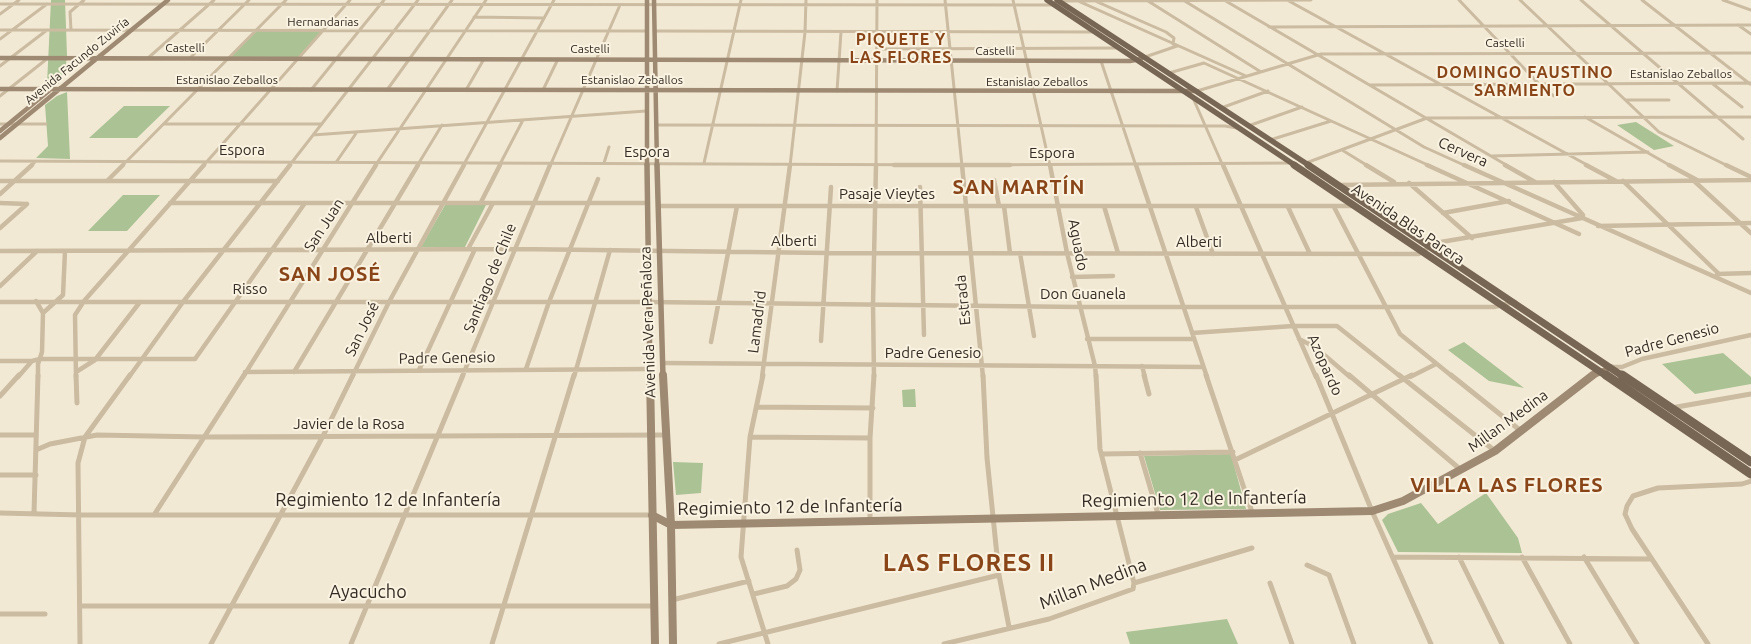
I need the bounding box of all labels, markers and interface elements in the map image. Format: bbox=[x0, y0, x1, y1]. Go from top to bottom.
street label: Avenida Facundo Zuviría bbox=[22, 15, 132, 107]
street label: Hernandarias bbox=[287, 15, 359, 29]
district label: PIQUETE Y LAS FLORES bbox=[848, 30, 954, 68]
street label: Castelli bbox=[1485, 36, 1525, 50]
street label: Castelli bbox=[165, 41, 205, 55]
street label: Castelli bbox=[570, 42, 610, 56]
street label: Castelli bbox=[975, 44, 1015, 58]
district label: DOMINGO FAUSTINO SARMIENTO bbox=[1435, 63, 1615, 101]
street label: Estanislao Zeballos bbox=[1630, 67, 1732, 81]
street label: Estanislao Zeballos bbox=[176, 73, 278, 87]
street label: Estanislao Zeballos bbox=[581, 73, 683, 87]
street label: Estanislao Zeballos bbox=[986, 75, 1088, 89]
street label: Cervera bbox=[1435, 133, 1491, 171]
street label: Espora bbox=[219, 141, 265, 159]
street label: Espora bbox=[624, 143, 670, 161]
street label: Espora bbox=[1029, 144, 1075, 162]
district label: SAN MARTÍN bbox=[951, 175, 1087, 199]
street label: Avenida Blas Parera bbox=[1348, 180, 1468, 268]
street label: Pasaje Vieytes bbox=[839, 185, 935, 203]
street label: San Juan bbox=[300, 195, 348, 255]
street label: Aguado bbox=[1064, 218, 1092, 272]
street label: Santiago de Chile bbox=[460, 221, 520, 335]
street label: Alberti bbox=[366, 229, 412, 247]
street label: Alberti bbox=[771, 232, 817, 250]
street label: Alberti bbox=[1176, 233, 1222, 251]
street label: Avenida Vera Peñaloza bbox=[636, 246, 660, 398]
district label: SAN JOSÉ bbox=[278, 262, 382, 286]
street label: Estrada bbox=[951, 274, 975, 326]
street label: Risso bbox=[233, 280, 267, 298]
street label: Don Guanela bbox=[1040, 285, 1126, 303]
street label: Lamadrid bbox=[744, 290, 770, 354]
street label: San José bbox=[341, 299, 383, 359]
street label: Padre Genesio bbox=[1623, 319, 1721, 361]
street label: Azopardo bbox=[1304, 332, 1346, 398]
street label: Padre Genesio bbox=[885, 344, 981, 362]
street label: Padre Genesio bbox=[398, 348, 496, 368]
street label: Millan Medina bbox=[1465, 386, 1551, 456]
street label: Javier de la Rosa bbox=[293, 415, 405, 433]
district label: VILLA LAS FLORES bbox=[1408, 473, 1606, 497]
street label: Regimiento 12 de Infantería bbox=[1081, 486, 1307, 512]
street label: Regimiento 12 de Infantería bbox=[275, 489, 501, 511]
street label: Regimiento 12 de Infantería bbox=[677, 494, 903, 520]
district label: LAS FLORES II bbox=[881, 549, 1057, 577]
street label: Millan Medina bbox=[1036, 554, 1150, 614]
street label: Ayacucho bbox=[329, 581, 407, 603]

